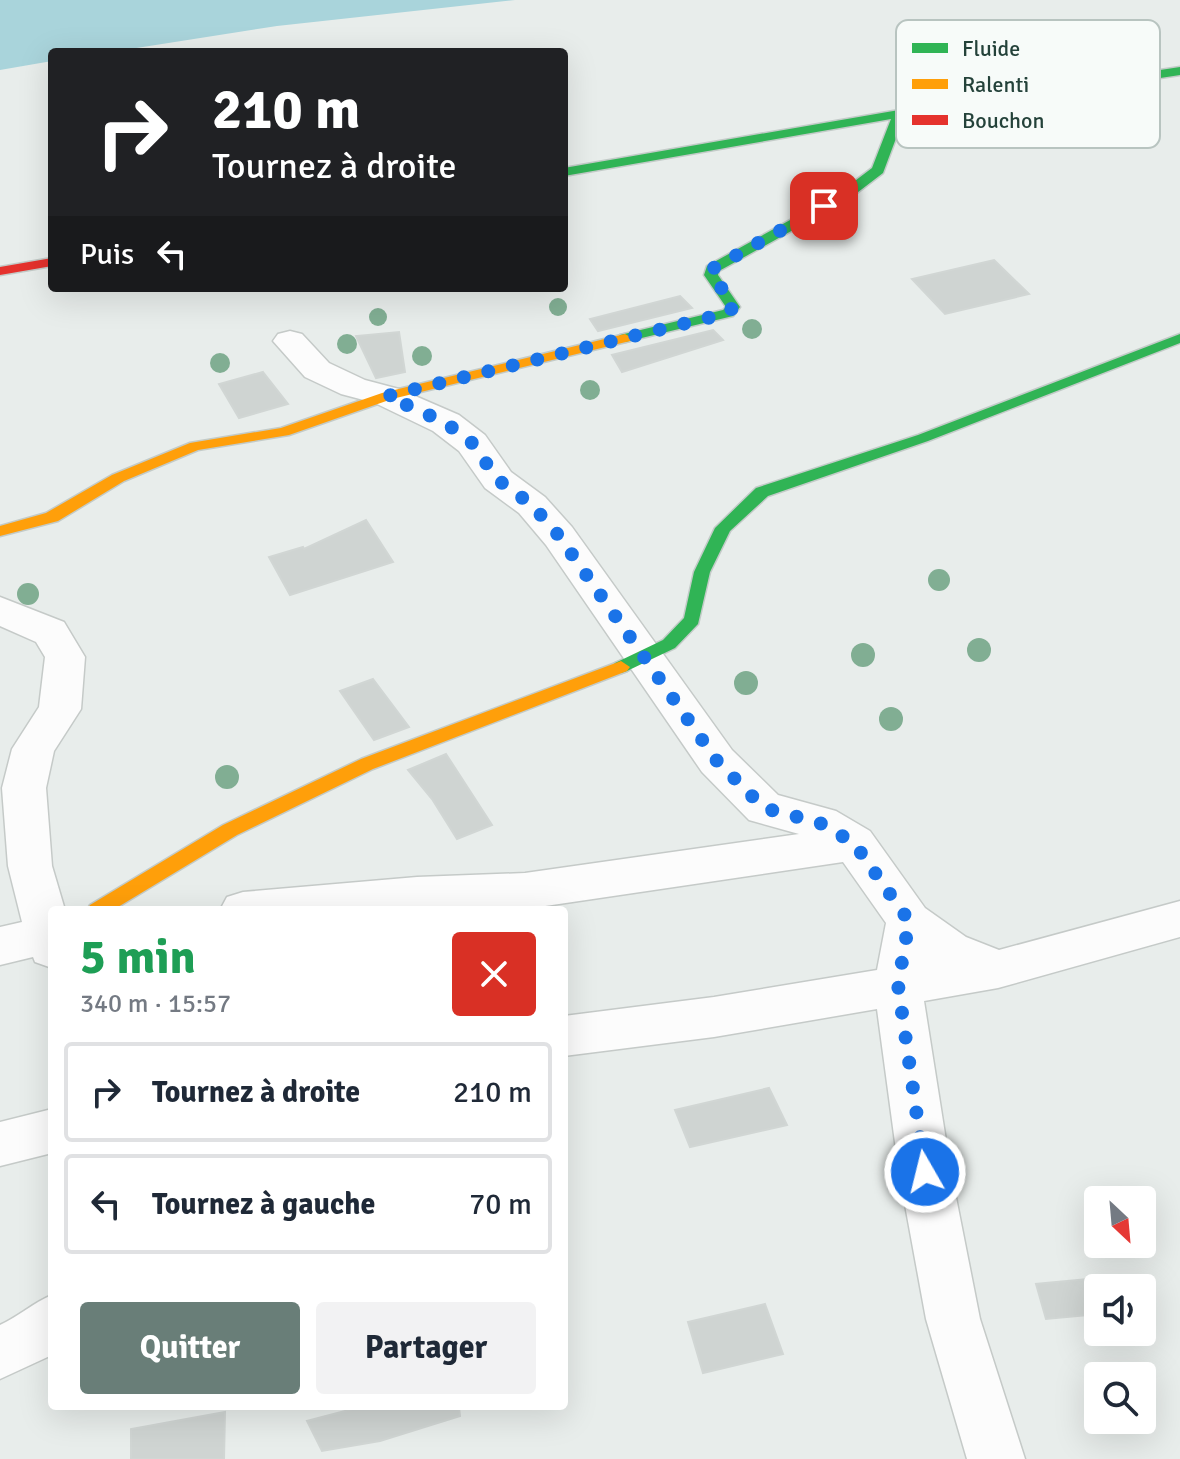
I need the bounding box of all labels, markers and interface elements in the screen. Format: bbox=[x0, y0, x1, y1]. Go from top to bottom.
legend bbox=[896, 20, 1160, 148]
text: Fluide bbox=[962, 35, 1020, 62]
text: Ralenti bbox=[962, 71, 1029, 98]
text: 210 m bbox=[212, 75, 360, 144]
icon: right bbox=[80, 80, 184, 184]
text: Bouchon bbox=[962, 107, 1045, 134]
text: Tournez à droite bbox=[212, 144, 456, 189]
pin bbox=[790, 172, 858, 240]
icon: arrive bbox=[802, 184, 846, 228]
icon: left bbox=[150, 232, 194, 276]
text: Puis bbox=[80, 236, 134, 273]
text: 5 min bbox=[80, 928, 196, 987]
button: close bbox=[452, 932, 536, 1016]
text: 340 m · 15:57 bbox=[80, 988, 231, 1020]
icon: right bbox=[84, 1070, 128, 1114]
text: Tournez à droite bbox=[152, 1074, 360, 1111]
text: 210 m bbox=[453, 1074, 532, 1111]
position arrow bbox=[883, 1130, 967, 1214]
icon: left bbox=[84, 1182, 128, 1226]
text: Tournez à gauche bbox=[152, 1186, 375, 1223]
text: 70 m bbox=[469, 1186, 532, 1223]
north arrow bbox=[1084, 1186, 1156, 1258]
map controls bbox=[1084, 1186, 1156, 1434]
button: sound bbox=[1084, 1274, 1156, 1346]
button: Quitter bbox=[80, 1302, 300, 1394]
button: Partager bbox=[316, 1302, 536, 1394]
button: search bbox=[1084, 1362, 1156, 1434]

